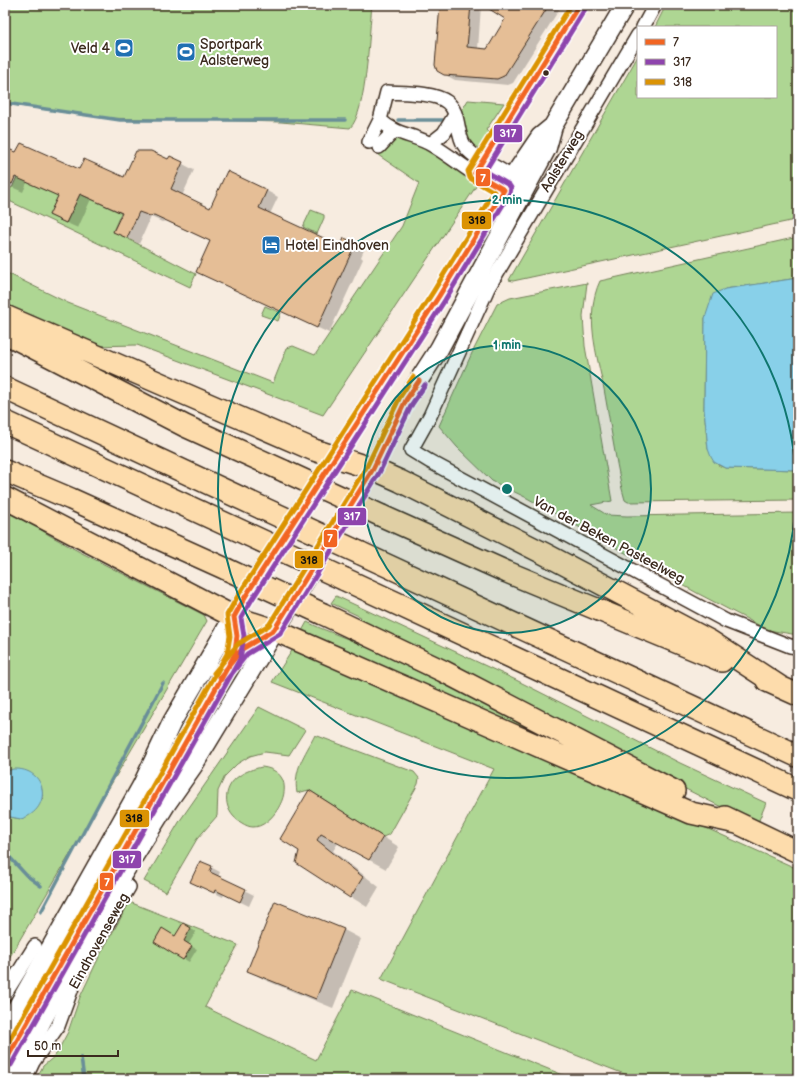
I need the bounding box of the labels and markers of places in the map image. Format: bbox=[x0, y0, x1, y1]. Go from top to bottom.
place label: Sportpark Aalsterweg bbox=[200, 36, 269, 69]
sports icon: Veld 4 bbox=[113, 37, 135, 59]
place label: Veld 4 bbox=[71, 40, 110, 57]
sports icon: Sportpark Aalsterweg bbox=[175, 41, 197, 63]
unlabelled marker bbox=[541, 68, 551, 78]
hotel icon: Hotel Eindhoven bbox=[260, 234, 282, 256]
place label: Hotel Eindhoven bbox=[285, 237, 389, 254]
centre of rings bbox=[500, 482, 514, 496]

